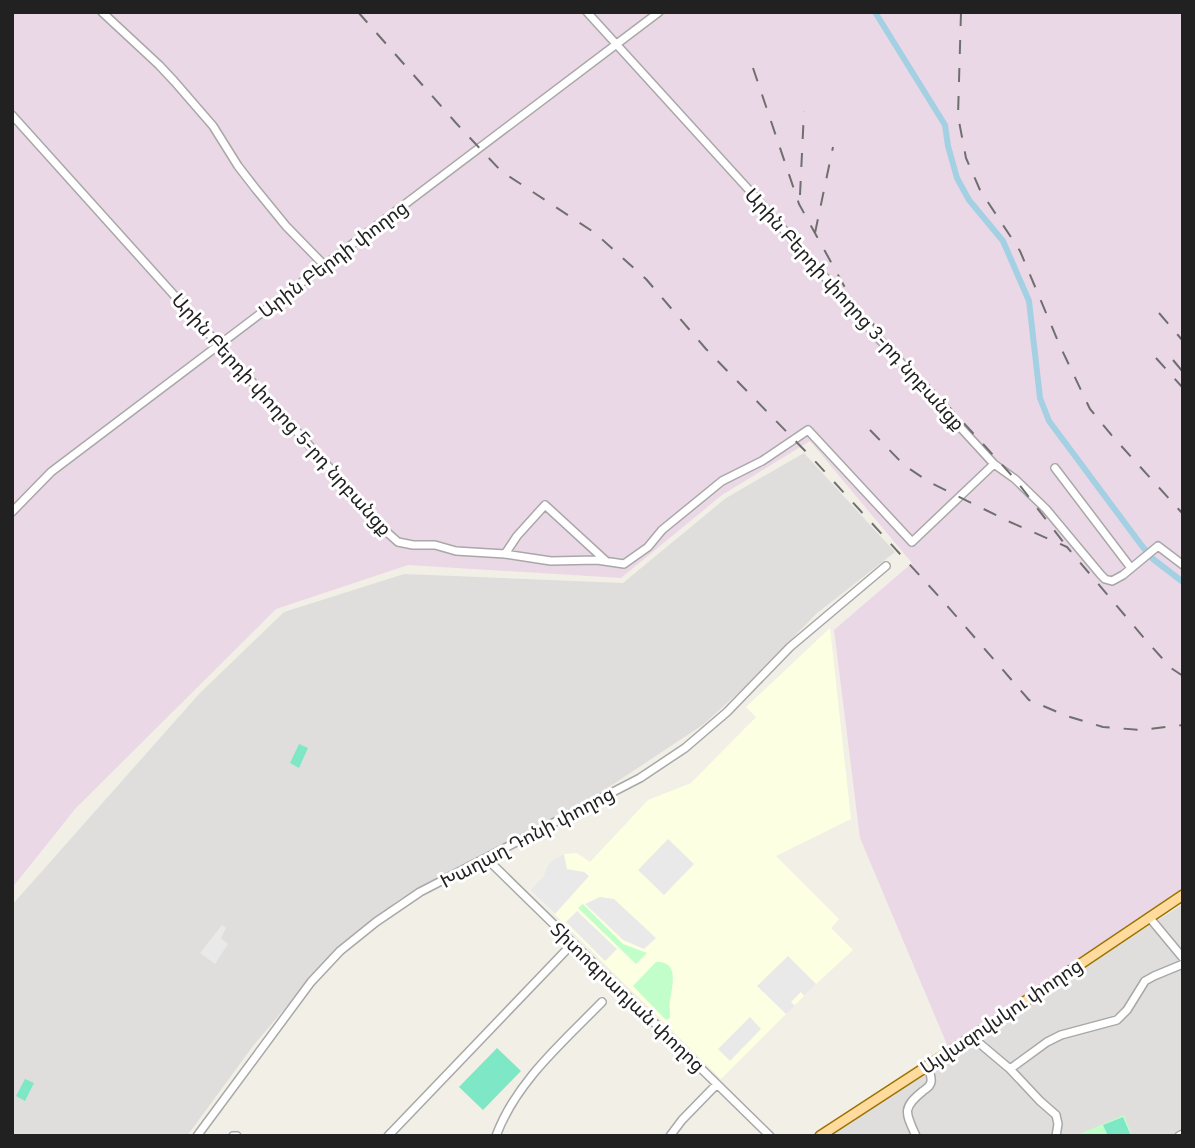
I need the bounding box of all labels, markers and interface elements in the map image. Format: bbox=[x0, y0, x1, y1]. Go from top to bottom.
street label: Արին Բերդի փողոց 3-րդ նրբանցք bbox=[740, 183, 970, 435]
street label: Արին Բերդի փողոց bbox=[254, 195, 412, 323]
street label: Արին Բերդի փողոց 5-րդ նրբանցք bbox=[167, 288, 397, 540]
street label: Խաղաղ Դոնի փողոց bbox=[436, 781, 618, 893]
street label: Տիտոգրադյան փողոց bbox=[546, 917, 710, 1077]
street label: Այվազովսկու փողոց bbox=[915, 953, 1087, 1079]

